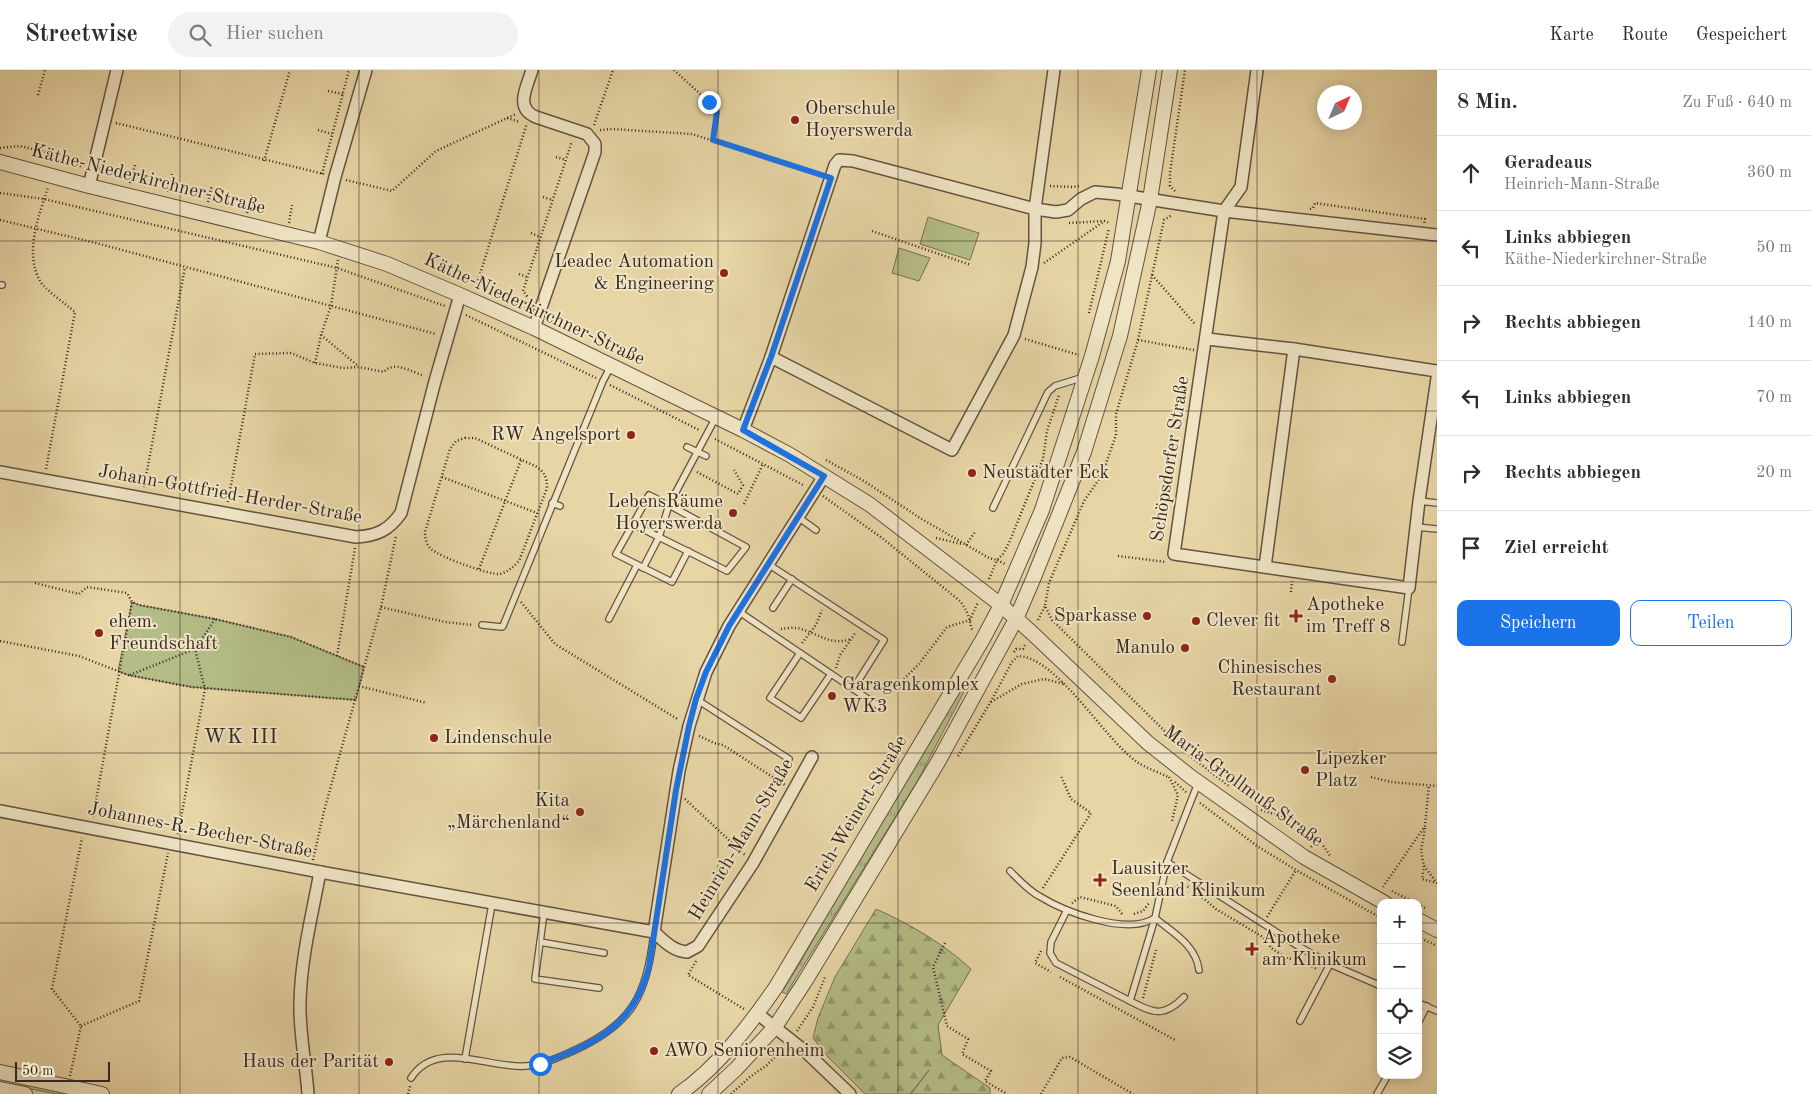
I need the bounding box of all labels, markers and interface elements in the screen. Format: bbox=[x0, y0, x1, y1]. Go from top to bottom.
search box bbox=[168, 12, 518, 57]
icon: search bbox=[186, 21, 214, 49]
text: Streetwise bbox=[25, 23, 138, 47]
text: Hier suchen bbox=[226, 25, 324, 44]
text: Karte bbox=[1549, 26, 1594, 44]
text: Route bbox=[1622, 26, 1668, 44]
text: Gespeichert bbox=[1696, 26, 1787, 44]
north arrow bbox=[1317, 85, 1362, 130]
route end bbox=[698, 91, 721, 114]
text: 8 Min. bbox=[1457, 92, 1518, 113]
text: Zu Fuß · 640 m bbox=[1682, 95, 1792, 111]
place label: Oberschule Hoyerswerda bbox=[805, 100, 914, 141]
marker: Oberschule Hoyerswerda bbox=[789, 114, 801, 126]
street label: Käthe-Niederkirchner-Straße bbox=[29, 142, 267, 218]
text: Geradeaus bbox=[1504, 154, 1592, 173]
icon: ahead bbox=[1457, 159, 1485, 187]
text: 360 m bbox=[1747, 165, 1792, 181]
text: Heinrich-Mann-Straße bbox=[1504, 177, 1660, 193]
text: Links abbiegen bbox=[1504, 229, 1631, 248]
icon: left bbox=[1457, 234, 1485, 262]
text: 50 m bbox=[1756, 240, 1792, 256]
street label: Käthe-Niederkirchner-Straße bbox=[421, 250, 647, 370]
text: Käthe-Niederkirchner-Straße bbox=[1504, 252, 1707, 268]
place label: Leadec Automation & Engineering bbox=[554, 253, 715, 294]
marker: Leadec Automation & Engineering bbox=[718, 267, 730, 279]
icon: right bbox=[1457, 309, 1485, 337]
text: Rechts abbiegen bbox=[1504, 314, 1641, 333]
text: 140 m bbox=[1747, 315, 1792, 331]
street label: Schöpsdorfer Straße bbox=[1149, 375, 1193, 543]
icon: left bbox=[1457, 384, 1485, 412]
text: Links abbiegen bbox=[1504, 389, 1631, 408]
text: 70 m bbox=[1756, 390, 1792, 406]
place label: RW Angelsport bbox=[491, 426, 621, 445]
marker: RW Angelsport bbox=[625, 429, 637, 441]
icon: right bbox=[1457, 459, 1485, 487]
street label: Johann-Gottfried-Herder-Straße bbox=[97, 462, 363, 528]
place label: Neustädter Eck bbox=[982, 464, 1110, 483]
text: Rechts abbiegen bbox=[1504, 464, 1641, 483]
text: 20 m bbox=[1756, 465, 1792, 481]
marker: Neustädter Eck bbox=[966, 467, 978, 479]
place label: LebensRäume Hoyerswerda bbox=[608, 493, 724, 534]
marker: LebensRäume Hoyerswerda bbox=[727, 507, 739, 519]
icon: arrive bbox=[1457, 534, 1485, 562]
text: Ziel erreicht bbox=[1504, 539, 1609, 558]
place label: Apotheke im Treff 8 bbox=[1306, 596, 1391, 637]
button: Speichern bbox=[1457, 600, 1620, 646]
button: Teilen bbox=[1630, 600, 1792, 646]
place label: Sparkasse bbox=[1054, 607, 1137, 626]
marker: Sparkasse bbox=[1141, 610, 1153, 622]
marker: Apotheke im Treff 8 bbox=[1290, 610, 1302, 622]
place label: Clever fit bbox=[1206, 612, 1280, 631]
place label: ehem. Freundschaft bbox=[109, 613, 218, 654]
marker: Clever fit bbox=[1190, 615, 1202, 627]
marker: ehem. Freundschaft bbox=[93, 627, 105, 639]
place label: Manulo bbox=[1115, 639, 1175, 658]
marker: Manulo bbox=[1179, 642, 1191, 654]
place label: Chinesisches Restaurant bbox=[1218, 659, 1322, 700]
marker: Chinesisches Restaurant bbox=[1326, 673, 1338, 685]
place label: Garagenkomplex WK3 bbox=[842, 676, 980, 717]
marker: Garagenkomplex WK3 bbox=[826, 690, 838, 702]
street label: Maria-Grollmuß-Straße bbox=[1160, 723, 1326, 851]
district label: WK III bbox=[203, 727, 279, 748]
place label: Lindenschule bbox=[444, 729, 552, 748]
marker: Lindenschule bbox=[428, 732, 440, 744]
street label: Erich-Weinert-Straße bbox=[803, 732, 911, 896]
place label: Lipezker Platz bbox=[1315, 750, 1386, 791]
street label: Heinrich-Mann-Straße bbox=[686, 756, 798, 924]
marker: Lipezker Platz bbox=[1299, 764, 1311, 776]
place label: Kita „Märchenland“ bbox=[447, 792, 571, 833]
street label: Johannes-R.-Becher-Straße bbox=[86, 800, 314, 862]
marker: Kita „Märchenland“ bbox=[574, 806, 586, 818]
place label: Lausitzer Seenland Klinikum bbox=[1111, 860, 1266, 901]
marker: Lausitzer Seenland Klinikum bbox=[1093, 873, 1107, 887]
map controls bbox=[1377, 899, 1422, 1079]
button: + bbox=[1377, 899, 1422, 944]
place label: Apotheke am Klinikum bbox=[1262, 929, 1367, 970]
marker: Apotheke am Klinikum bbox=[1246, 943, 1258, 955]
button: − bbox=[1377, 944, 1422, 989]
button: locate bbox=[1377, 989, 1422, 1034]
button: layers bbox=[1377, 1034, 1422, 1079]
place label: AWO Seniorenheim bbox=[664, 1042, 825, 1061]
marker: AWO Seniorenheim bbox=[648, 1045, 660, 1057]
place label: Haus der Parität bbox=[242, 1053, 379, 1072]
route start bbox=[529, 1053, 552, 1076]
marker: Haus der Parität bbox=[383, 1056, 395, 1068]
scale bar bbox=[15, 1059, 110, 1082]
text: 50 m bbox=[22, 1064, 53, 1078]

